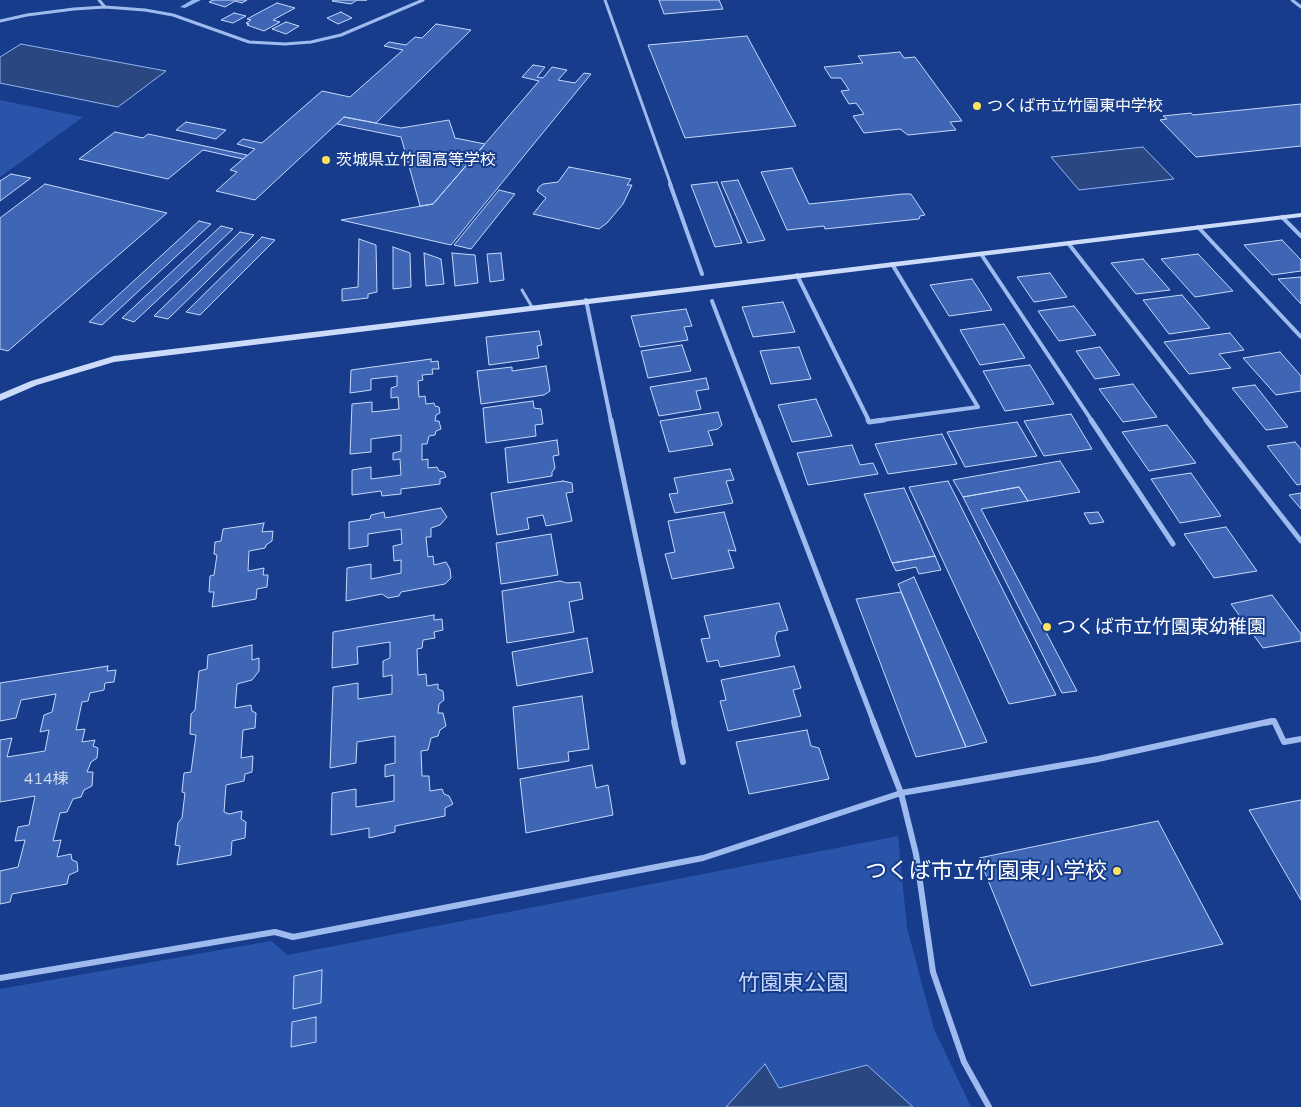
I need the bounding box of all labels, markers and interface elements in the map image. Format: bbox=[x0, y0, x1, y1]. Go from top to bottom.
place label: つくば市立竹園東中学校 bbox=[987, 96, 1163, 116]
marker: つくば市立竹園東中学校 bbox=[971, 100, 983, 112]
place label: 茨城県立竹園高等学校 bbox=[336, 150, 496, 170]
marker: 茨城県立竹園高等学校 bbox=[320, 154, 332, 166]
place label: つくば市立竹園東幼稚園 bbox=[1057, 616, 1266, 638]
marker: つくば市立竹園東幼稚園 bbox=[1041, 621, 1053, 633]
house number: 414棟 bbox=[24, 769, 68, 789]
place label: つくば市立竹園東小学校 bbox=[865, 858, 1107, 884]
marker: つくば市立竹園東小学校 bbox=[1111, 865, 1123, 877]
park label: 竹園東公園 bbox=[738, 970, 848, 996]

